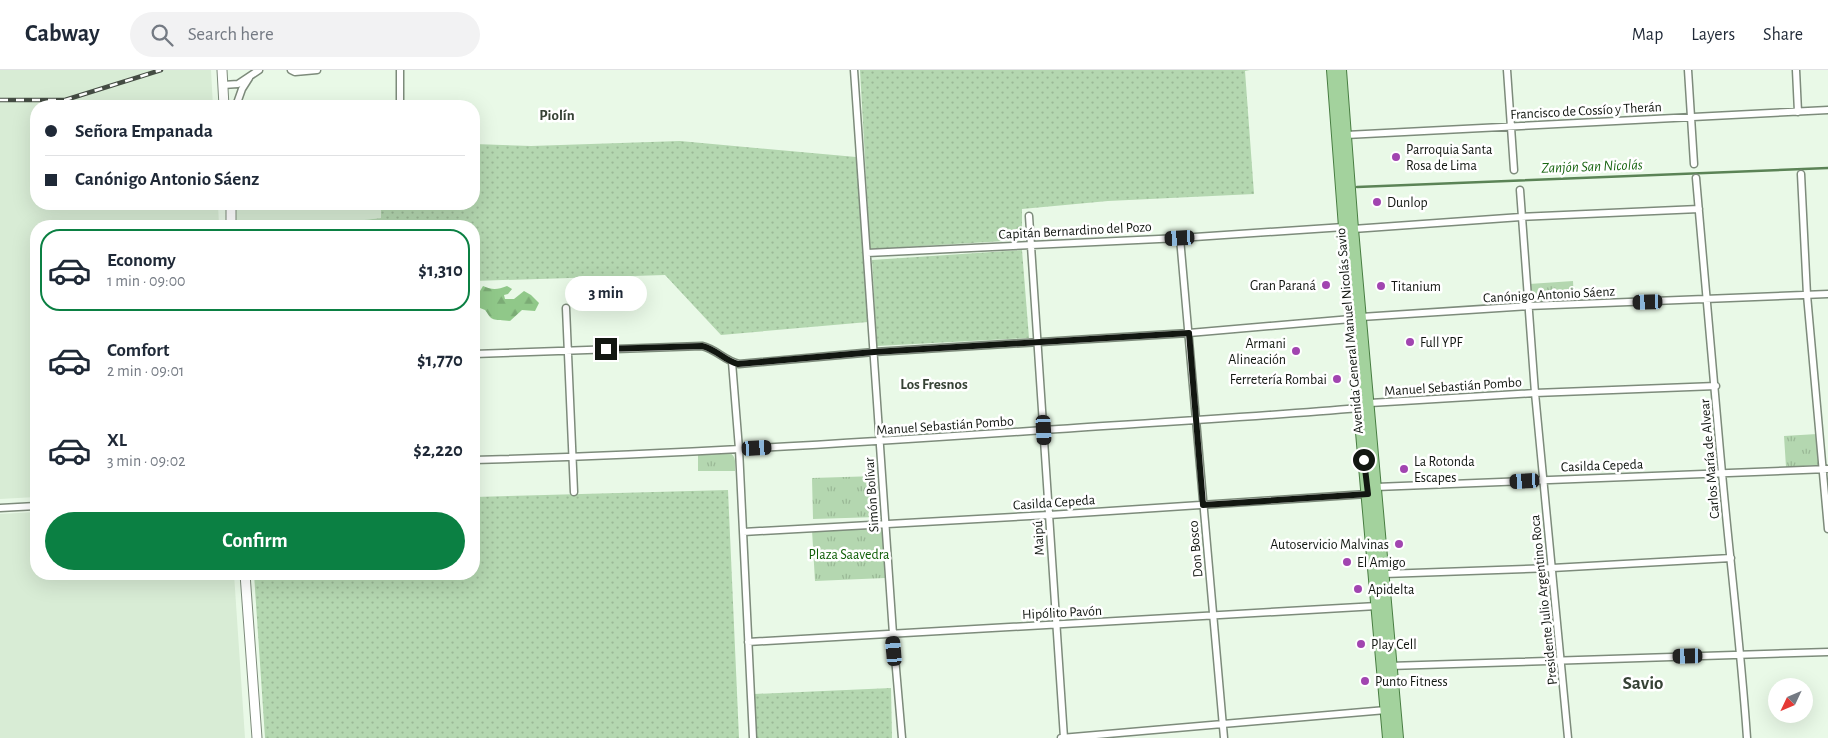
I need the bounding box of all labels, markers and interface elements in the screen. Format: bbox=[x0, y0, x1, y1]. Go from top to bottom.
search box bbox=[130, 12, 480, 57]
icon: search bbox=[148, 21, 176, 49]
text: Cabway bbox=[25, 22, 100, 46]
text: Search here bbox=[188, 25, 274, 44]
text: Map bbox=[1632, 26, 1663, 44]
text: Layers bbox=[1691, 26, 1735, 44]
text: Share bbox=[1763, 26, 1803, 44]
street label: Francisco de Cossío y Therán bbox=[1510, 100, 1662, 122]
district label: Piolín bbox=[539, 108, 575, 123]
text: Señora Empanada bbox=[75, 122, 213, 141]
place label: Parroquia Santa Rosa de Lima bbox=[1406, 143, 1493, 173]
marker: Parroquia Santa Rosa de Lima bbox=[1390, 151, 1402, 163]
water label: Zanjón San Nicolás bbox=[1541, 157, 1643, 176]
text: Canónigo Antonio Sáenz bbox=[75, 170, 259, 189]
marker: Dunlop bbox=[1371, 196, 1383, 208]
place label: Dunlop bbox=[1387, 196, 1428, 210]
street label: Capitán Bernardino del Pozo bbox=[998, 220, 1152, 242]
street label: Avenida General Manuel Nicolás Savio bbox=[1334, 227, 1366, 435]
car bbox=[1164, 230, 1195, 246]
icon: car bbox=[47, 248, 92, 293]
text: Economy bbox=[107, 251, 176, 270]
text: $1,310 bbox=[418, 261, 463, 280]
text: 1 min · 09:00 bbox=[107, 273, 186, 289]
callout: 3 min bbox=[565, 276, 647, 312]
place label: Gran Paraná bbox=[1250, 279, 1317, 293]
marker: Gran Paraná bbox=[1320, 279, 1332, 291]
marker: Titanium bbox=[1375, 280, 1387, 292]
place label: Titanium bbox=[1391, 280, 1441, 294]
text: 3 min bbox=[589, 285, 623, 301]
street label: Canónigo Antonio Sáenz bbox=[1483, 285, 1616, 305]
car bbox=[1632, 294, 1663, 310]
marker: Full YPF bbox=[1404, 336, 1416, 348]
place label: Full YPF bbox=[1420, 336, 1463, 350]
place label: Armani Alineación bbox=[1228, 337, 1286, 367]
icon: car bbox=[47, 338, 92, 383]
route end bbox=[595, 338, 617, 360]
text: Comfort bbox=[107, 341, 169, 360]
marker: Armani Alineación bbox=[1290, 345, 1302, 357]
text: $1,770 bbox=[417, 351, 463, 370]
text: 2 min · 09:01 bbox=[107, 363, 184, 379]
place label: Ferretería Rombai bbox=[1230, 373, 1327, 387]
marker: Ferretería Rombai bbox=[1331, 373, 1343, 385]
street label: Manuel Sebastián Pombo bbox=[1384, 375, 1522, 399]
district label: Los Fresnos bbox=[900, 377, 968, 392]
street label: Carlos María de Alvear bbox=[1698, 398, 1722, 520]
street label: Manuel Sebastián Pombo bbox=[876, 414, 1014, 438]
car bbox=[1035, 415, 1052, 445]
icon: car bbox=[47, 428, 92, 473]
text: XL bbox=[107, 431, 127, 450]
car bbox=[741, 440, 772, 456]
text: $2,220 bbox=[413, 441, 463, 460]
route start bbox=[1353, 449, 1375, 471]
text: 3 min · 09:02 bbox=[107, 453, 185, 469]
place label: La Rotonda Escapes bbox=[1414, 455, 1475, 485]
street label: Simón Bolívar bbox=[862, 457, 882, 533]
street label: Casilda Cepeda bbox=[1561, 458, 1644, 474]
marker: La Rotonda Escapes bbox=[1398, 463, 1410, 475]
car bbox=[1509, 473, 1540, 489]
street label: Casilda Cepeda bbox=[1012, 493, 1096, 513]
button: Confirm bbox=[45, 512, 465, 570]
street label: Presidente Julio Argentino Roca bbox=[1528, 514, 1560, 686]
street label: Maipú bbox=[1031, 520, 1047, 556]
street label: Don Bosco bbox=[1187, 520, 1205, 578]
place label: Autoservicio Malvinas bbox=[1270, 538, 1389, 552]
marker: Autoservicio Malvinas bbox=[1393, 538, 1405, 550]
park label: Plaza Saavedra bbox=[808, 548, 890, 562]
marker: El Amigo bbox=[1341, 556, 1353, 568]
place label: El Amigo bbox=[1357, 556, 1406, 570]
marker: Apidelta bbox=[1352, 583, 1364, 595]
place label: Apidelta bbox=[1368, 583, 1415, 597]
street label: Hipólito Pavón bbox=[1022, 604, 1102, 622]
car bbox=[885, 635, 902, 667]
marker: Play Cell bbox=[1355, 638, 1367, 650]
place label: Play Cell bbox=[1371, 638, 1417, 652]
car bbox=[1672, 648, 1703, 664]
district label: Savio bbox=[1623, 674, 1663, 693]
marker: Punto Fitness bbox=[1359, 675, 1371, 687]
place label: Punto Fitness bbox=[1375, 675, 1448, 689]
north arrow bbox=[1768, 678, 1812, 722]
map controls bbox=[1768, 678, 1813, 723]

